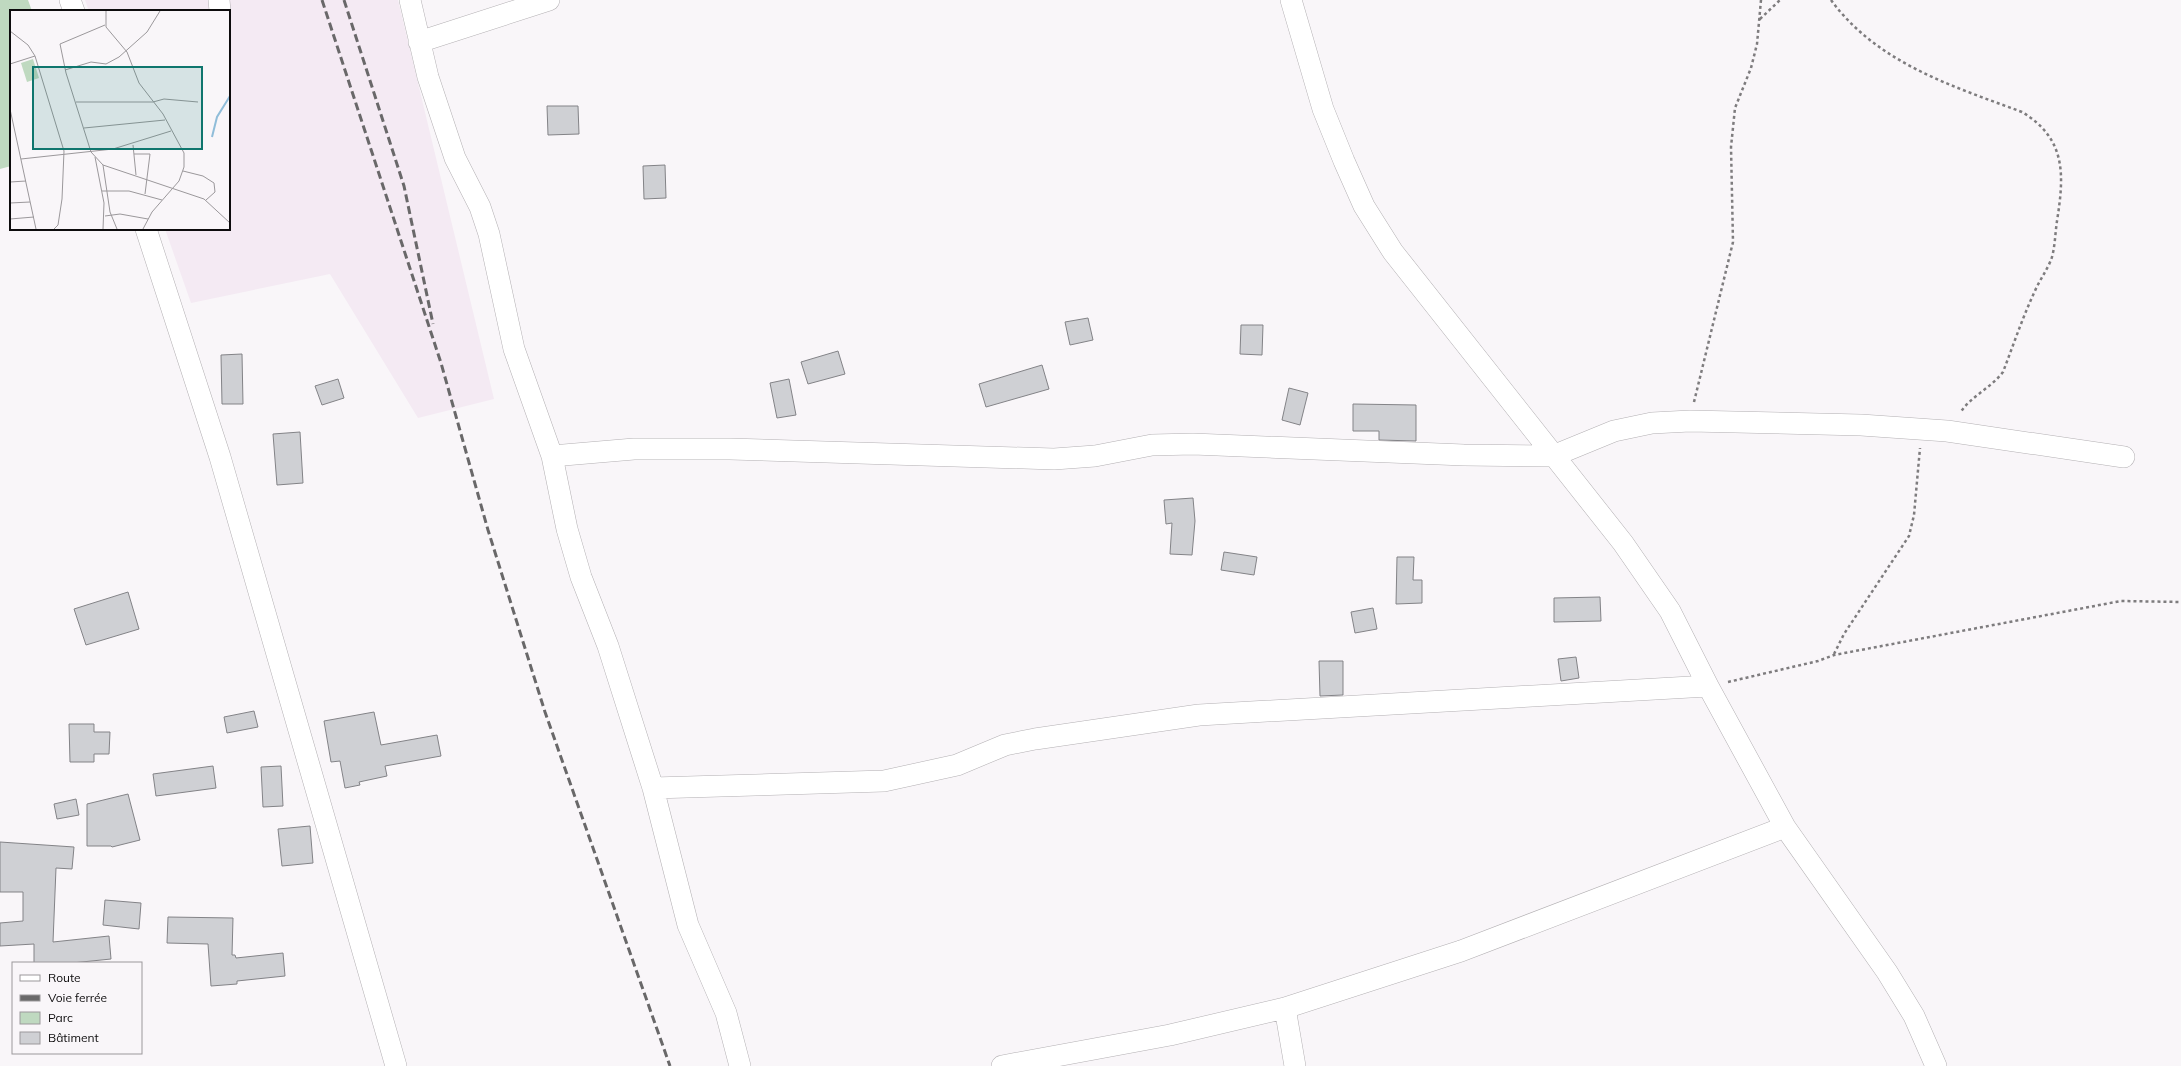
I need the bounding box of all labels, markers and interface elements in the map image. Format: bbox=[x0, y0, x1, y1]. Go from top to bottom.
inset map bbox=[10, 10, 230, 230]
legend bbox=[12, 962, 142, 1054]
text: Route bbox=[48, 970, 81, 985]
text: Voie ferrée bbox=[48, 990, 107, 1005]
text: Parc bbox=[48, 1010, 73, 1025]
text: Bâtiment bbox=[48, 1030, 99, 1045]

